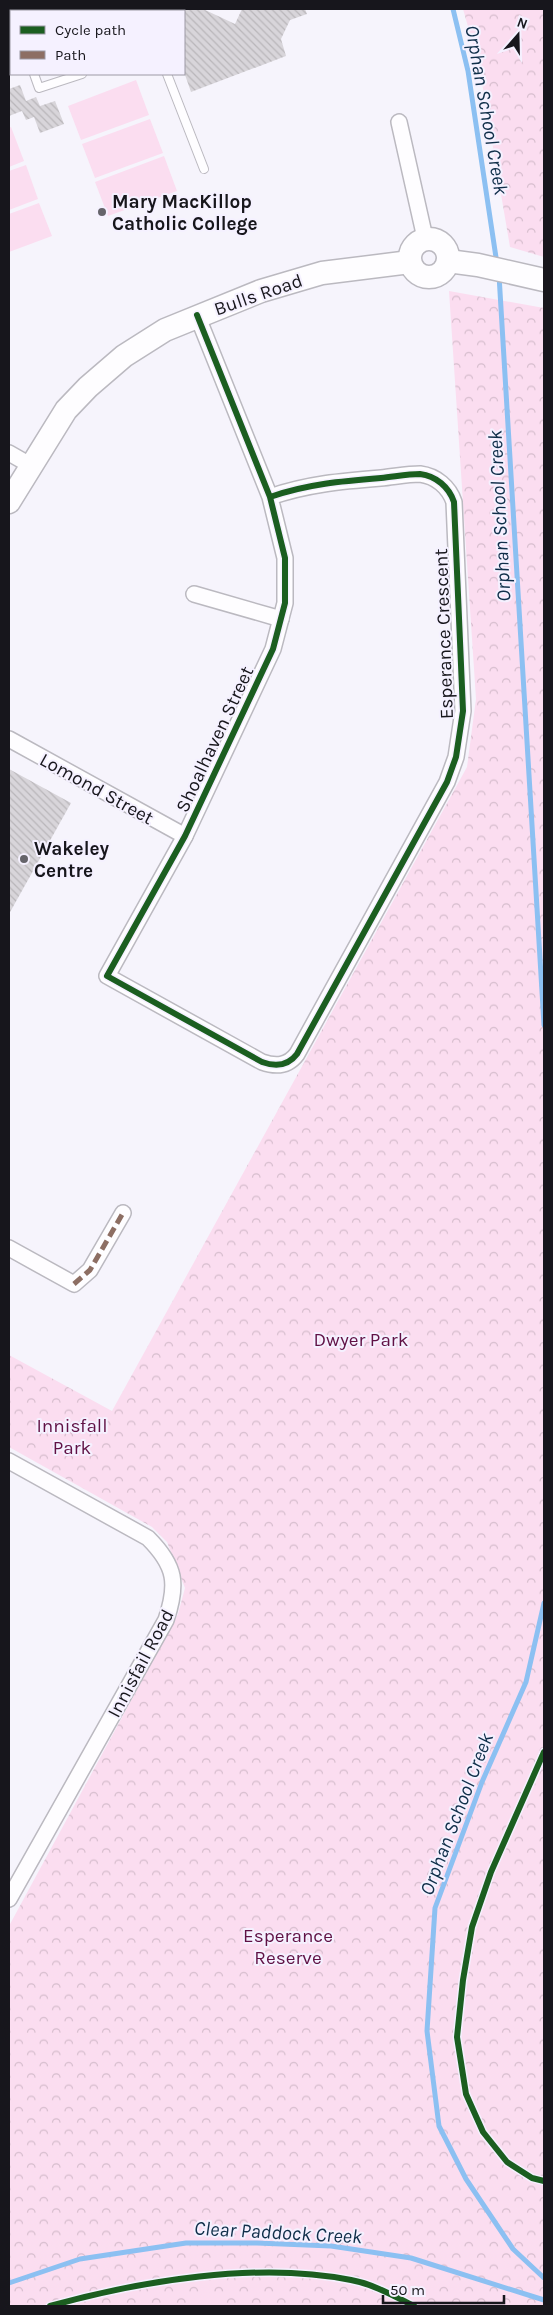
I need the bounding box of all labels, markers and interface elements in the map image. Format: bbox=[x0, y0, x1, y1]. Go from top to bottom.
legend bbox=[10, 10, 185, 75]
north arrow bbox=[493, 10, 543, 60]
text: N bbox=[515, 14, 530, 33]
text: Cycle path bbox=[55, 21, 126, 39]
water label: Orphan School Creek bbox=[460, 23, 513, 198]
text: Path bbox=[55, 46, 86, 64]
place label: Mary MacKillop Catholic College bbox=[112, 191, 258, 235]
marker: Mary MacKillop Catholic College bbox=[96, 206, 108, 218]
street label: Bulls Road bbox=[211, 270, 305, 320]
water label: Orphan School Creek bbox=[483, 429, 515, 602]
street label: Esperance Crescent bbox=[430, 548, 458, 720]
street label: Shoalhaven Street bbox=[171, 663, 258, 816]
street label: Lomond Street bbox=[36, 749, 157, 829]
place label: Wakeley Centre bbox=[34, 838, 110, 882]
marker: Wakeley Centre bbox=[18, 853, 30, 865]
park label: Dwyer Park bbox=[314, 1329, 409, 1351]
park label: Innisfall Park bbox=[37, 1415, 107, 1459]
street label: Innisfail Road bbox=[103, 1606, 179, 1721]
water label: Orphan School Creek bbox=[415, 1729, 498, 1899]
park label: Esperance Reserve bbox=[243, 1925, 333, 1969]
water label: Clear Paddock Creek bbox=[193, 2217, 363, 2248]
scale bar bbox=[383, 2272, 504, 2304]
text: 50 m bbox=[390, 2281, 425, 2299]

